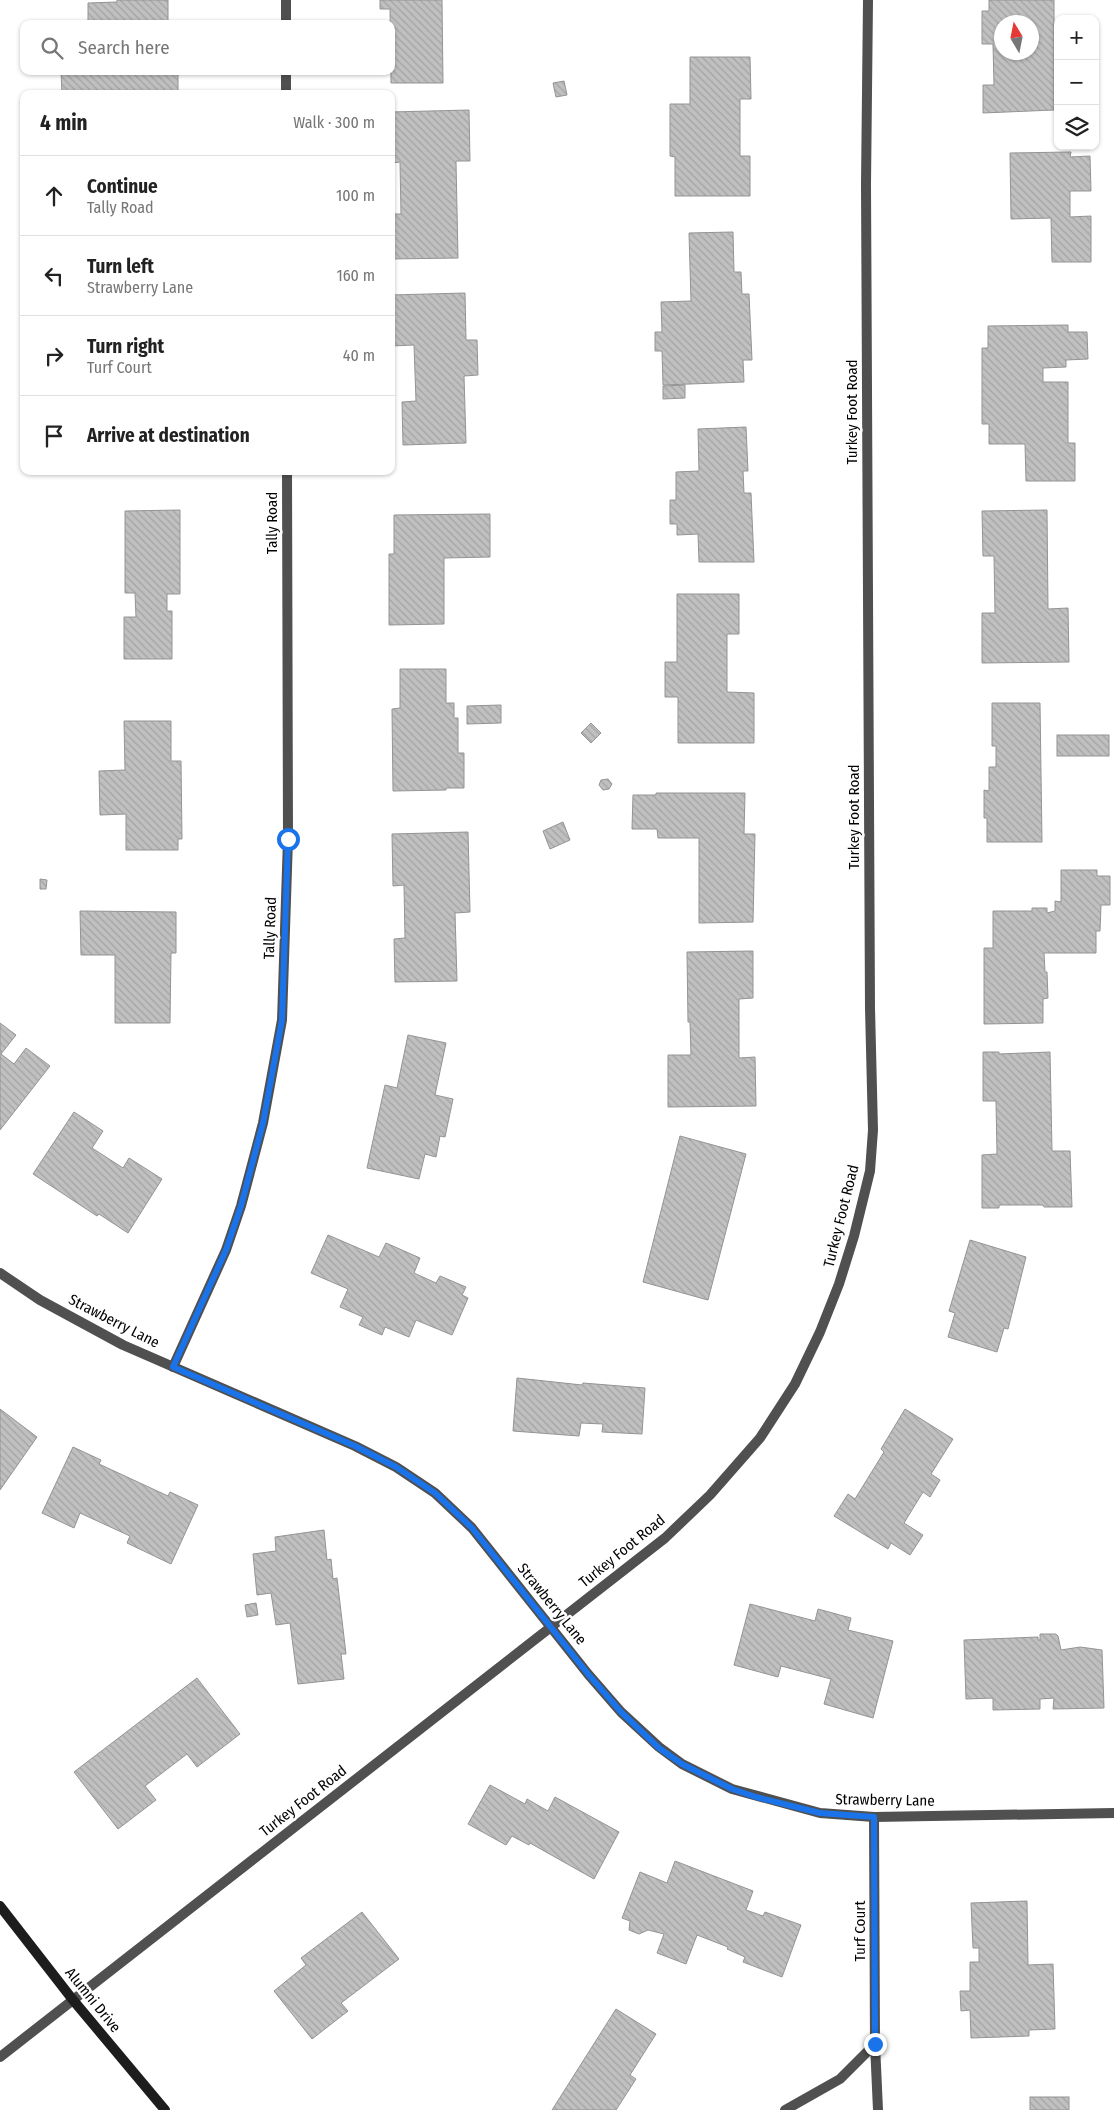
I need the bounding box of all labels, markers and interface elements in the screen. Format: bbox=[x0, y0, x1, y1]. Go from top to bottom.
north arrow bbox=[994, 15, 1039, 60]
map controls bbox=[1054, 15, 1099, 150]
button: + bbox=[1054, 15, 1099, 60]
search box bbox=[20, 20, 395, 75]
icon: search bbox=[38, 34, 66, 62]
text: Search here bbox=[78, 36, 170, 59]
button: − bbox=[1054, 60, 1099, 105]
button: layers bbox=[1054, 105, 1099, 150]
text: 4 min bbox=[40, 110, 88, 136]
text: Walk · 300 m bbox=[293, 113, 375, 132]
text: Continue bbox=[87, 175, 158, 198]
icon: ahead bbox=[40, 182, 68, 210]
text: 100 m bbox=[336, 186, 375, 205]
text: Tally Road bbox=[87, 198, 154, 217]
text: Turn left bbox=[87, 255, 154, 278]
icon: left bbox=[40, 262, 68, 290]
text: 160 m bbox=[336, 266, 375, 285]
text: Strawberry Lane bbox=[87, 278, 193, 297]
text: Turn right bbox=[87, 335, 164, 358]
icon: right bbox=[40, 342, 68, 370]
text: 40 m bbox=[343, 346, 375, 365]
text: Turf Court bbox=[87, 358, 152, 377]
street label: Turkey Foot Road bbox=[843, 359, 861, 465]
icon: arrive bbox=[40, 422, 68, 450]
text: Arrive at destination bbox=[87, 424, 250, 447]
street label: Tally Road bbox=[263, 492, 281, 554]
street label: Turkey Foot Road bbox=[845, 764, 863, 870]
route start bbox=[277, 828, 300, 851]
street label: Tally Road bbox=[260, 896, 280, 960]
street label: Turkey Foot Road bbox=[820, 1163, 862, 1269]
street label: Strawberry Lane bbox=[66, 1290, 162, 1352]
street label: Turkey Foot Road bbox=[575, 1511, 669, 1591]
street label: Strawberry Lane bbox=[514, 1560, 590, 1648]
street label: Turkey Foot Road bbox=[256, 1762, 350, 1840]
street label: Strawberry Lane bbox=[835, 1790, 935, 1810]
street label: Turf Court bbox=[851, 1901, 869, 1961]
street label: Alumni Drive bbox=[61, 1964, 125, 2036]
route end bbox=[864, 2033, 887, 2056]

